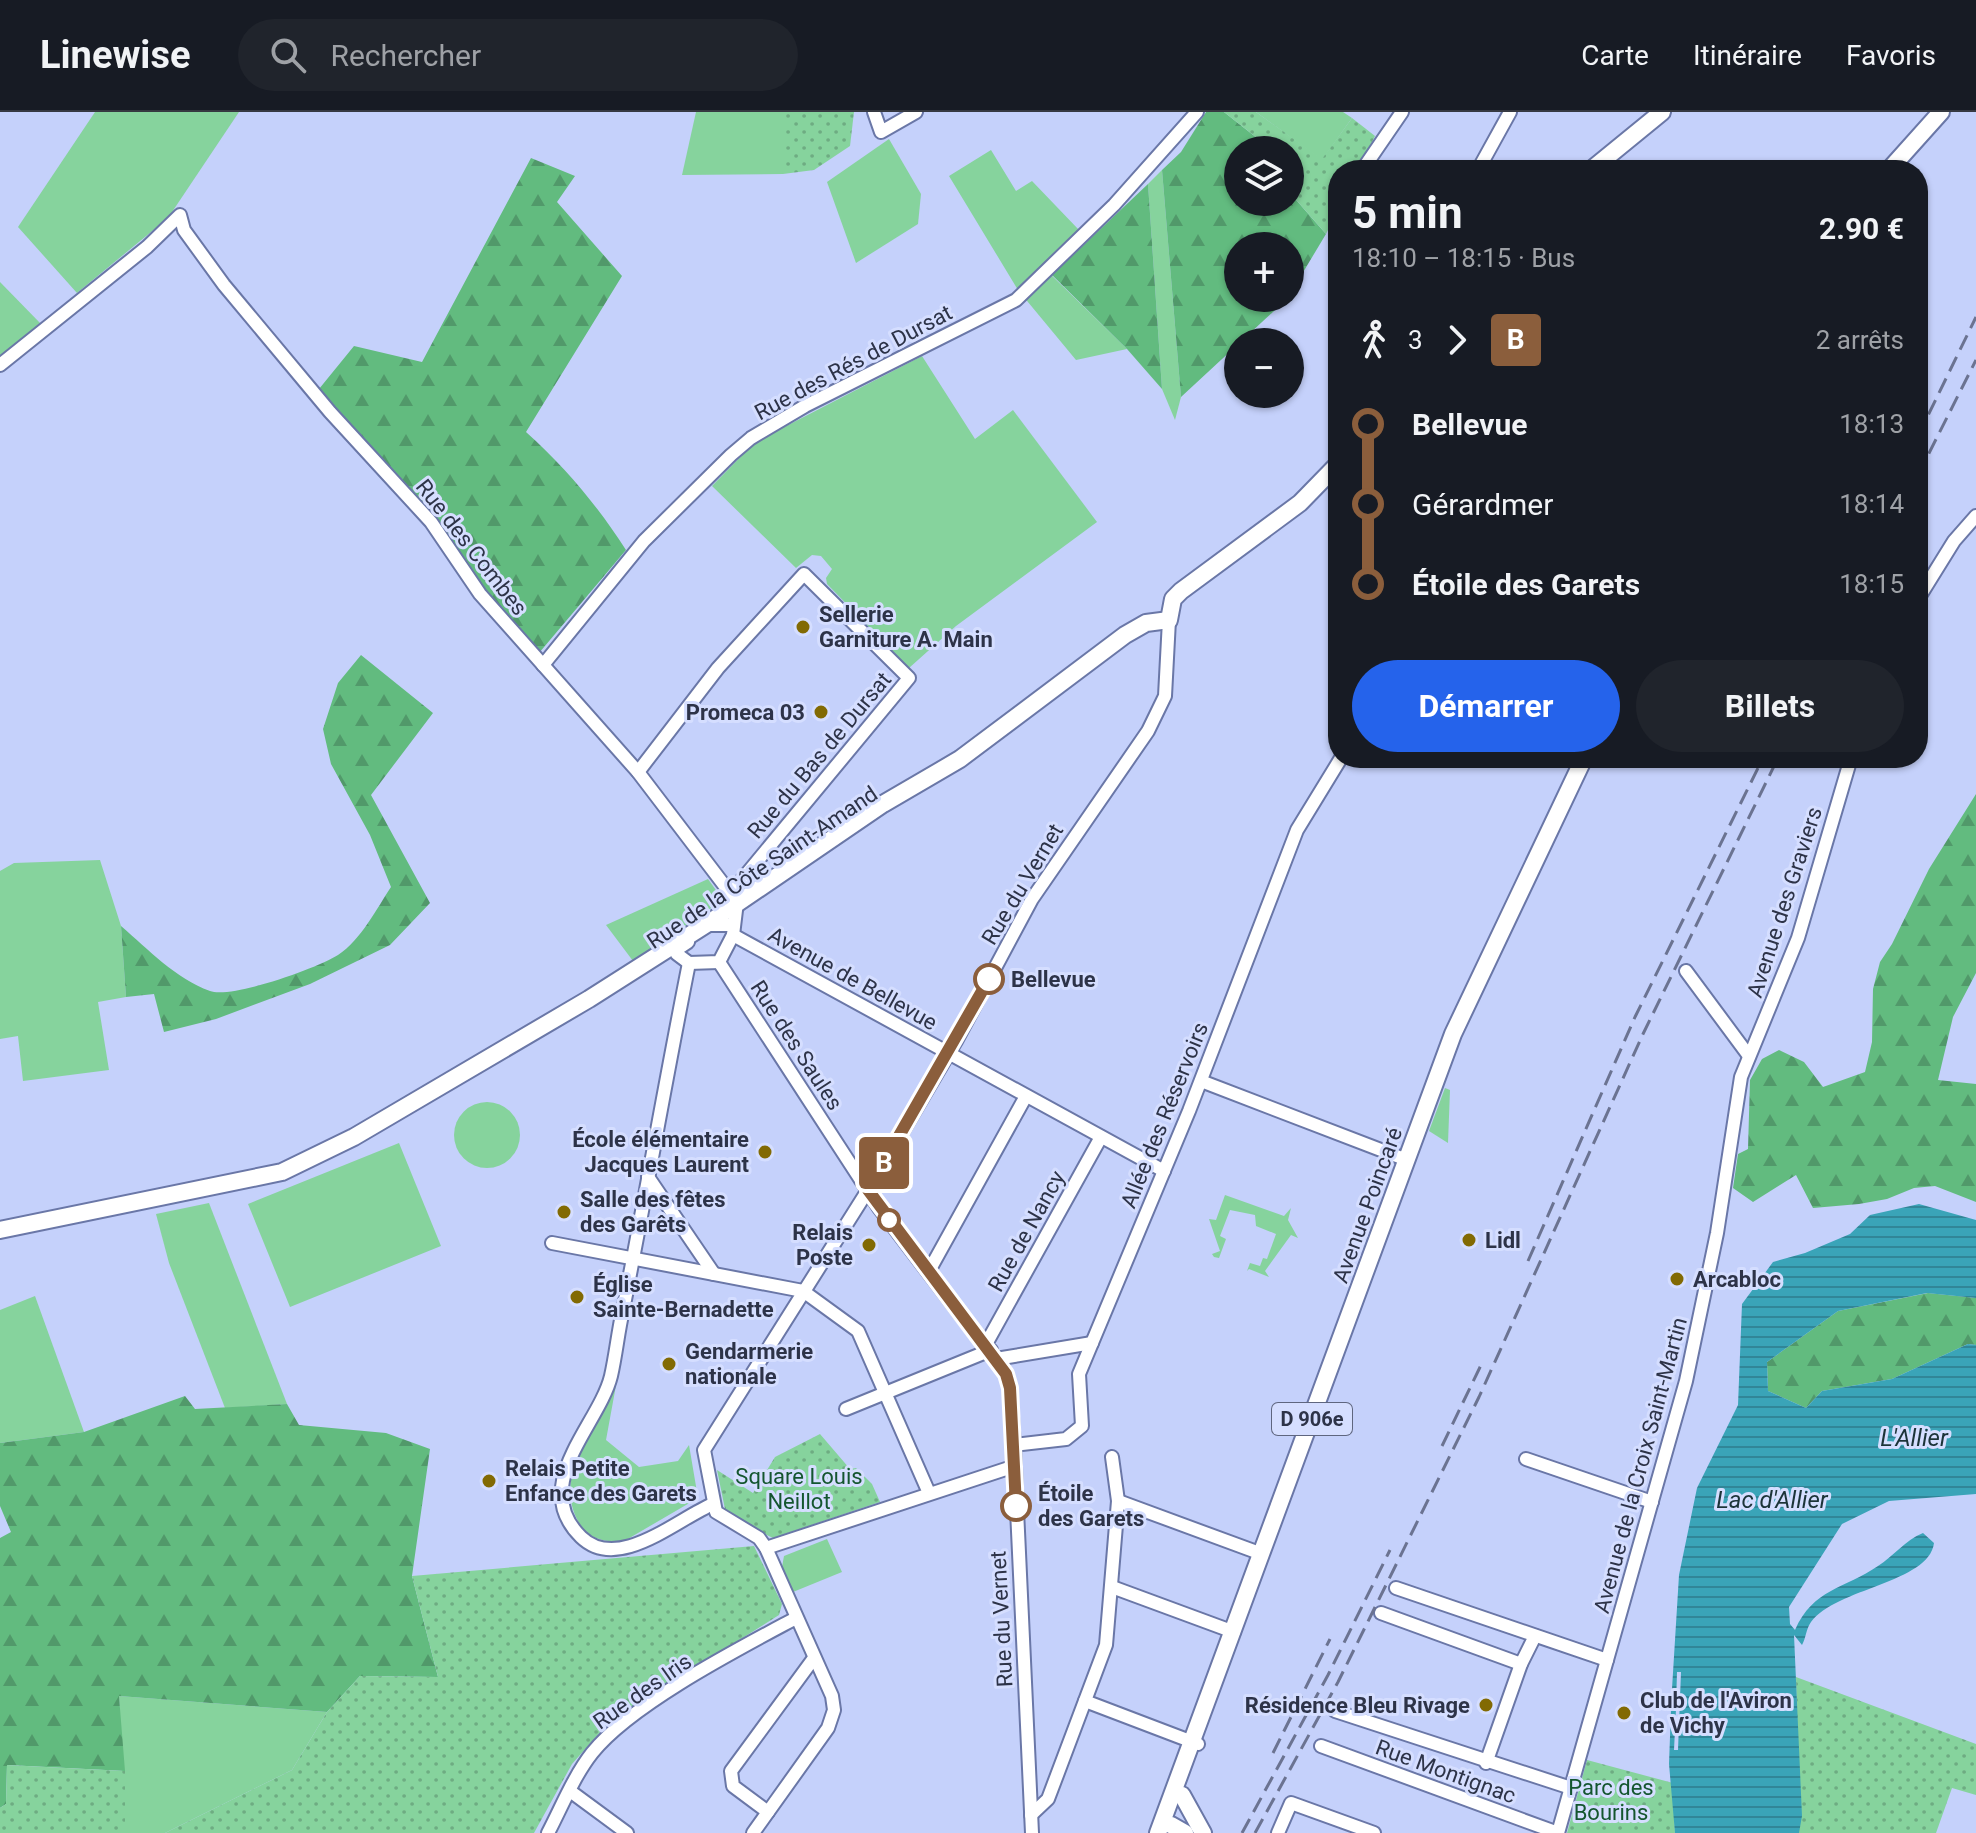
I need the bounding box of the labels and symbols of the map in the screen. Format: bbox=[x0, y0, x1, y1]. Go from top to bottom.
street label: Rue des Rés de Dursat bbox=[750, 300, 956, 425]
street label: Rue des Combes bbox=[411, 475, 532, 620]
place label: Sellerie Garniture A. Main bbox=[819, 602, 993, 652]
marker: Sellerie Garniture A. Main bbox=[794, 618, 812, 636]
street label: Rue du Bas de Dursat bbox=[743, 667, 896, 844]
place label: Promeca 03 bbox=[686, 700, 805, 725]
marker: Promeca 03 bbox=[812, 703, 830, 721]
street label: Rue de la Côte Saint-Amand bbox=[642, 781, 882, 954]
street label: Avenue des Graviers bbox=[1742, 804, 1827, 1000]
street label: Rue du Vernet bbox=[977, 819, 1068, 949]
street label: Avenue de Bellevue bbox=[764, 922, 941, 1035]
marker: Bellevue bbox=[974, 964, 1004, 994]
place label: Bellevue bbox=[1011, 967, 1096, 992]
street label: Rue des Saules bbox=[745, 976, 848, 1115]
street label: Allée des Réservoirs bbox=[1116, 1019, 1213, 1212]
street label: Avenue Poincaré bbox=[1328, 1124, 1407, 1286]
place label: École élémentaire Jacques Laurent bbox=[572, 1127, 750, 1177]
line badge: B bbox=[858, 1137, 910, 1189]
marker: École élémentaire Jacques Laurent bbox=[756, 1143, 774, 1161]
street label: Rue de Nancy bbox=[983, 1166, 1070, 1296]
place label: Salle des fêtes des Garêts bbox=[580, 1187, 725, 1237]
marker: Salle des fêtes des Garêts bbox=[555, 1203, 573, 1221]
unlabelled marker bbox=[878, 1209, 900, 1231]
place label: Relais Poste bbox=[792, 1220, 853, 1270]
place label: Lidl bbox=[1485, 1228, 1521, 1253]
marker: Lidl bbox=[1460, 1231, 1478, 1249]
marker: Relais Poste bbox=[860, 1236, 878, 1254]
place label: Arcabloc bbox=[1693, 1267, 1781, 1292]
marker: Arcabloc bbox=[1668, 1270, 1686, 1288]
place label: Église Sainte-Bernadette bbox=[593, 1272, 774, 1322]
marker: Église Sainte-Bernadette bbox=[568, 1288, 586, 1306]
street label: Avenue de la Croix Saint-Martin bbox=[1589, 1314, 1692, 1616]
place label: Gendarmerie nationale bbox=[685, 1339, 813, 1389]
marker: Gendarmerie nationale bbox=[660, 1355, 678, 1373]
road number: D 906e bbox=[1272, 1403, 1352, 1435]
water label: L'Allier bbox=[1880, 1424, 1949, 1452]
place label: Relais Petite Enfance des Garets bbox=[505, 1456, 697, 1506]
park label: Square Louis Neillot bbox=[735, 1464, 863, 1514]
marker: Relais Petite Enfance des Garets bbox=[480, 1472, 498, 1490]
place label: Étoile des Garets bbox=[1038, 1481, 1144, 1531]
water label: Lac d'Allier bbox=[1716, 1486, 1829, 1514]
marker: Étoile des Garets bbox=[1001, 1491, 1031, 1521]
street label: Rue du Vernet bbox=[985, 1550, 1018, 1688]
street label: Rue des Iris bbox=[588, 1649, 696, 1734]
place label: Club de l'Aviron de Vichy bbox=[1640, 1688, 1792, 1738]
place label: Résidence Bleu Rivage bbox=[1245, 1693, 1470, 1718]
marker: Résidence Bleu Rivage bbox=[1477, 1696, 1495, 1714]
marker: Club de l'Aviron de Vichy bbox=[1615, 1704, 1633, 1722]
street label: Rue Montignac bbox=[1372, 1735, 1519, 1808]
park label: Parc des Bourins bbox=[1568, 1775, 1654, 1825]

